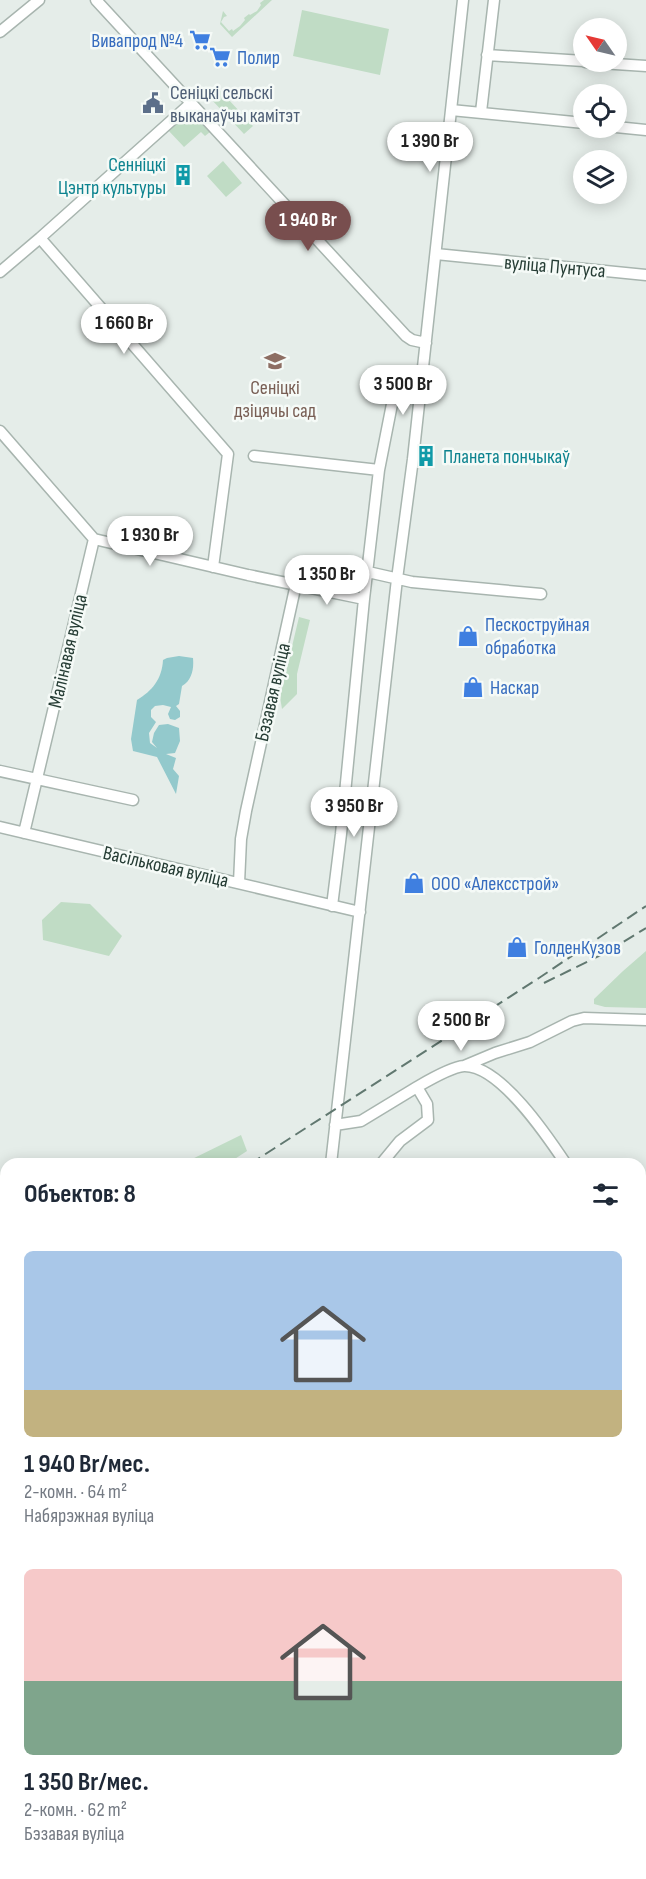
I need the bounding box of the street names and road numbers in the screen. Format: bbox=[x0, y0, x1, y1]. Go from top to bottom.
street label: вуліца Пунтуса bbox=[503, 251, 607, 283]
street label: Малінавая вуліца bbox=[43, 592, 93, 710]
street label: Бэзавая вуліца bbox=[250, 641, 296, 744]
street label: Васільковая вуліца bbox=[101, 841, 231, 893]

